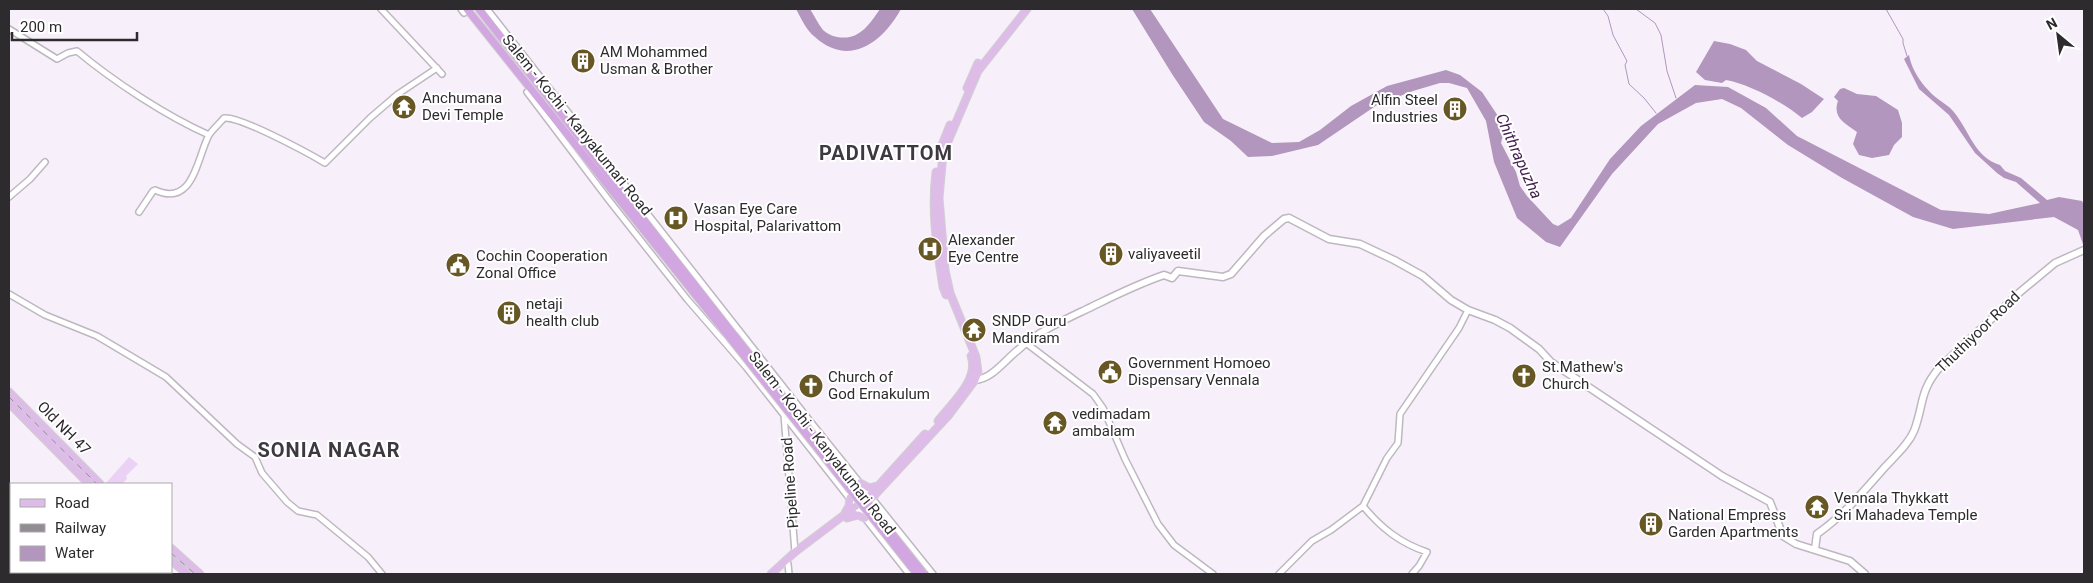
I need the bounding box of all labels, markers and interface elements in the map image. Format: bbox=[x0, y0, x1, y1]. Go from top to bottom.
scale bar bbox=[12, 10, 138, 42]
north arrow bbox=[2033, 10, 2083, 60]
text: N bbox=[2043, 14, 2060, 33]
text: 200 m bbox=[20, 18, 62, 36]
street label: Salem - Kochi - Kanyakumari Road bbox=[498, 31, 656, 219]
place label: AM Mohammed Usman & Brother bbox=[600, 43, 713, 78]
building icon: AM Mohammed Usman & Brother bbox=[570, 48, 596, 74]
place label: Anchumana Devi Temple bbox=[422, 89, 503, 124]
place label: Alfin Steel Industries bbox=[1371, 91, 1438, 126]
temple icon: Anchumana Devi Temple bbox=[391, 94, 417, 120]
building icon: Alfin Steel Industries bbox=[1442, 96, 1468, 122]
water label: Chithrapuzha bbox=[1492, 110, 1546, 202]
district label: PADIVATTOM bbox=[819, 141, 953, 165]
place label: Vasan Eye Care Hospital, Palarivattom bbox=[694, 200, 841, 235]
hospital icon: Vasan Eye Care Hospital, Palarivattom bbox=[663, 205, 689, 231]
place label: Alexander Eye Centre bbox=[948, 231, 1019, 266]
hospital icon: Alexander Eye Centre bbox=[917, 236, 943, 262]
building icon: valiyaveetil bbox=[1098, 241, 1124, 267]
place label: valiyaveetil bbox=[1128, 245, 1201, 263]
place label: Cochin Cooperation Zonal Office bbox=[476, 247, 608, 282]
public building icon: Cochin Cooperation Zonal Office bbox=[445, 252, 471, 278]
street label: Thuthiyoor Road bbox=[1932, 287, 2024, 377]
place label: netaji health club bbox=[526, 295, 599, 330]
building icon: netaji health club bbox=[496, 300, 522, 326]
place label: SNDP Guru Mandiram bbox=[992, 312, 1066, 347]
temple icon: SNDP Guru Mandiram bbox=[961, 317, 987, 343]
street label: Salem - Kochi - Kanyakumari Road bbox=[745, 348, 899, 538]
place label: Government Homoeo Dispensary Vennala bbox=[1128, 354, 1271, 389]
place label: St.Mathew's Church bbox=[1542, 358, 1623, 393]
public building icon: Government Homoeo Dispensary Vennala bbox=[1097, 359, 1123, 385]
church icon: St.Mathew's Church bbox=[1511, 363, 1537, 389]
place label: Church of God Ernakulum bbox=[828, 368, 930, 403]
church icon: Church of God Ernakulum bbox=[798, 373, 824, 399]
street label: Old NH 47 bbox=[34, 398, 94, 458]
place label: vedimadam ambalam bbox=[1072, 405, 1150, 440]
temple icon: vedimadam ambalam bbox=[1042, 410, 1068, 436]
street label: Pipeline Road bbox=[778, 437, 802, 529]
district label: SONIA NAGAR bbox=[257, 438, 401, 462]
legend bbox=[10, 483, 172, 573]
place label: Vennala Thykkatt Sri Mahadeva Temple bbox=[1834, 489, 1977, 524]
text: Road bbox=[55, 494, 89, 512]
temple icon: Vennala Thykkatt Sri Mahadeva Temple bbox=[1804, 494, 1830, 520]
place label: National Empress Garden Apartments bbox=[1668, 506, 1799, 541]
building icon: National Empress Garden Apartments bbox=[1638, 511, 1664, 537]
text: Railway bbox=[55, 519, 106, 537]
text: Water bbox=[55, 544, 94, 562]

